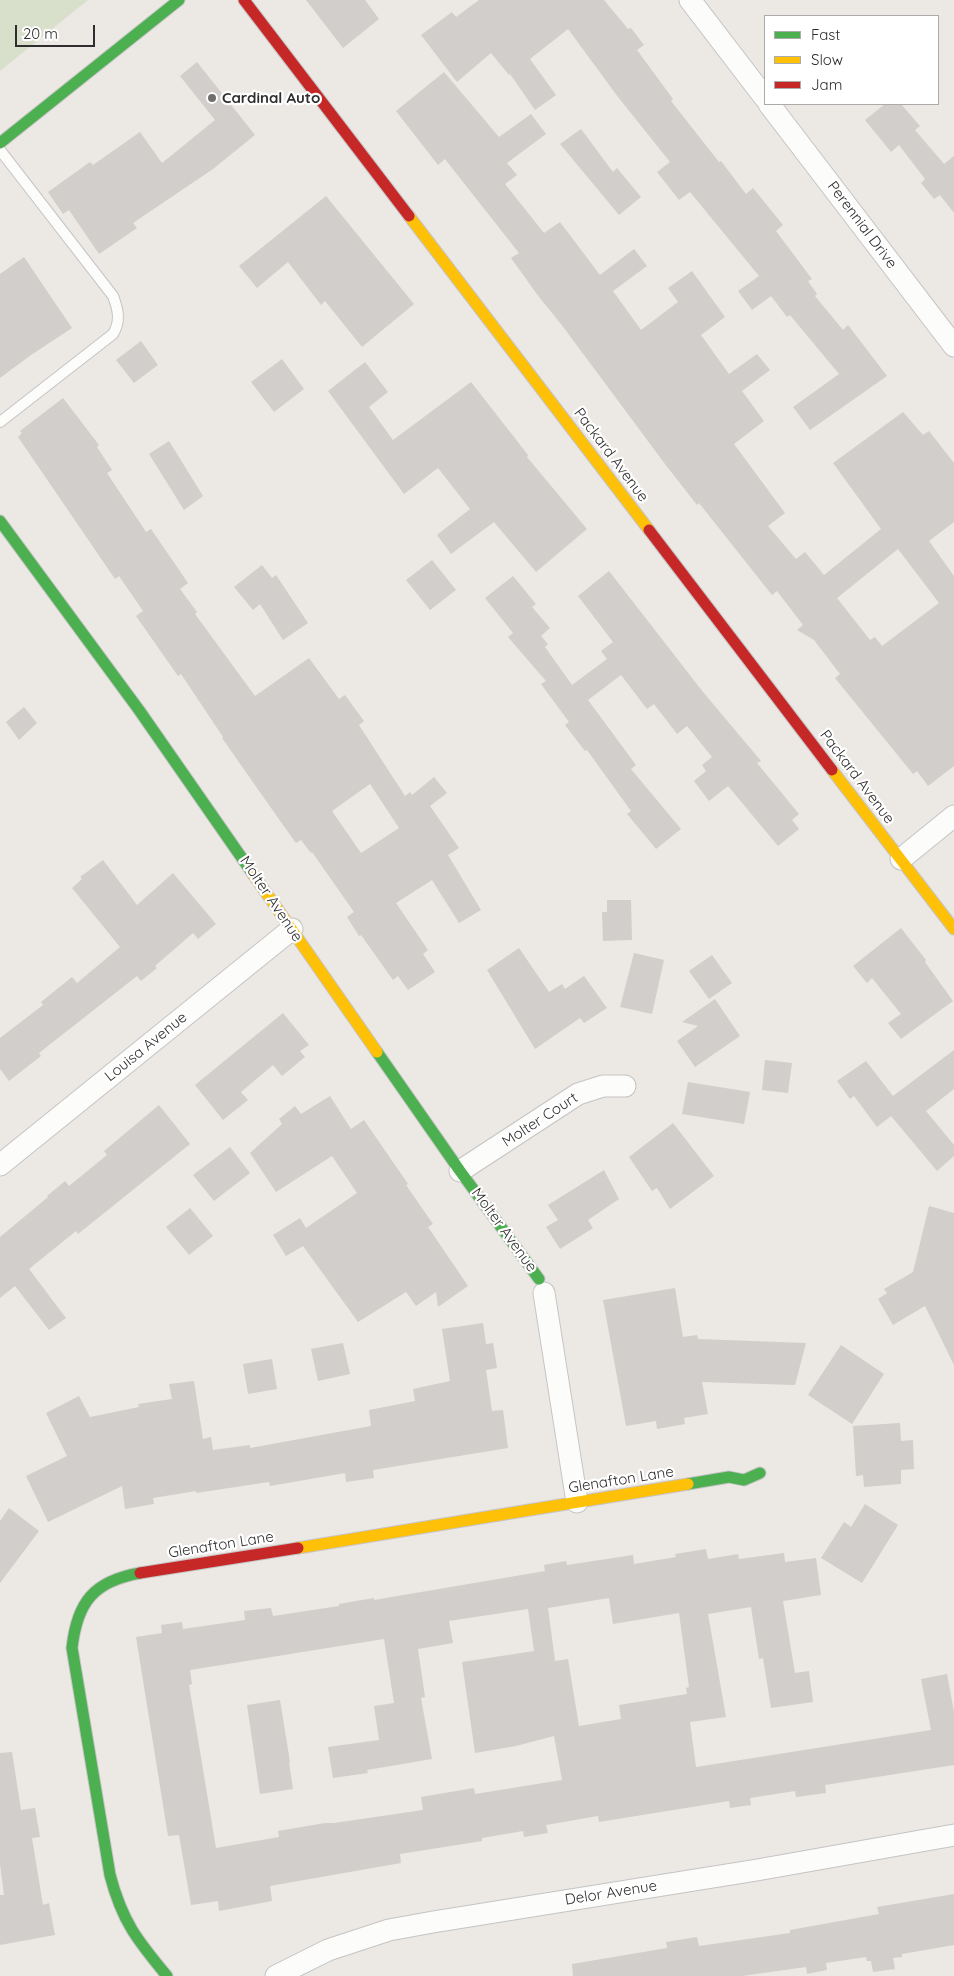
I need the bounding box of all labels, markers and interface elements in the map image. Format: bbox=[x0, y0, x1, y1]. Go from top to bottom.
scale bar bbox=[18, 15, 98, 47]
legend bbox=[764, 15, 939, 105]
text: 20 m bbox=[23, 24, 58, 43]
text: Fast bbox=[811, 25, 840, 44]
text: Slow bbox=[811, 50, 843, 69]
text: Jam bbox=[811, 75, 842, 94]
place label: Cardinal Auto bbox=[222, 89, 320, 107]
marker: Cardinal Auto bbox=[206, 92, 218, 104]
street label: Perennial Drive bbox=[823, 178, 901, 272]
street label: Packard Avenue bbox=[570, 405, 652, 505]
street label: Packard Avenue bbox=[816, 727, 898, 827]
street label: Molter Avenue bbox=[236, 853, 306, 945]
street label: Louisa Avenue bbox=[101, 1008, 191, 1086]
street label: Molter Court bbox=[499, 1089, 581, 1151]
street label: Molter Avenue bbox=[467, 1184, 541, 1276]
street label: Glenafton Lane bbox=[567, 1463, 675, 1497]
street label: Glenafton Lane bbox=[167, 1528, 275, 1562]
street label: Delor Avenue bbox=[564, 1877, 658, 1909]

